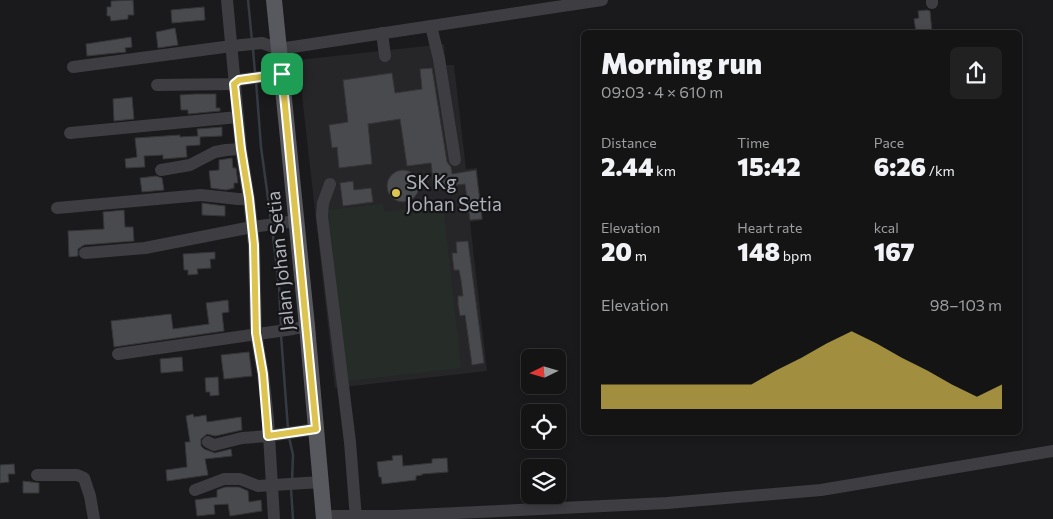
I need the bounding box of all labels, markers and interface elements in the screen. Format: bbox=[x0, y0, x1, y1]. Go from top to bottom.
text: Morning run bbox=[601, 46, 762, 80]
button: share bbox=[950, 47, 1002, 99]
pin bbox=[261, 53, 303, 95]
icon: arrive bbox=[268, 60, 296, 88]
text: 09:03 · 4 × 610 m bbox=[601, 82, 723, 101]
text: Distance bbox=[601, 134, 657, 151]
text: Time bbox=[737, 134, 770, 151]
text: Pace bbox=[874, 134, 904, 151]
text: 2.44 bbox=[601, 151, 653, 181]
text: 15:42 bbox=[737, 151, 801, 181]
text: 6:26 bbox=[874, 151, 926, 181]
text: km bbox=[653, 162, 676, 179]
text: /km bbox=[926, 162, 955, 179]
place label: SK Kg Johan Setia bbox=[406, 170, 502, 215]
marker: SK Kg Johan Setia bbox=[390, 187, 402, 199]
street label: Jalan Johan Setia bbox=[261, 190, 298, 332]
text: Elevation bbox=[601, 219, 660, 236]
text: Heart rate bbox=[737, 219, 802, 236]
text: kcal bbox=[874, 219, 899, 236]
text: 20 bbox=[601, 236, 632, 266]
text: 148 bbox=[737, 236, 780, 266]
text: 167 bbox=[874, 236, 915, 266]
text: m bbox=[632, 247, 647, 264]
text: bpm bbox=[780, 247, 812, 264]
text: Elevation bbox=[601, 295, 669, 314]
text: 98–103 m bbox=[930, 295, 1002, 314]
north arrow bbox=[521, 349, 566, 394]
map controls bbox=[521, 349, 566, 504]
button: locate bbox=[521, 404, 566, 449]
button: layers bbox=[521, 459, 566, 504]

